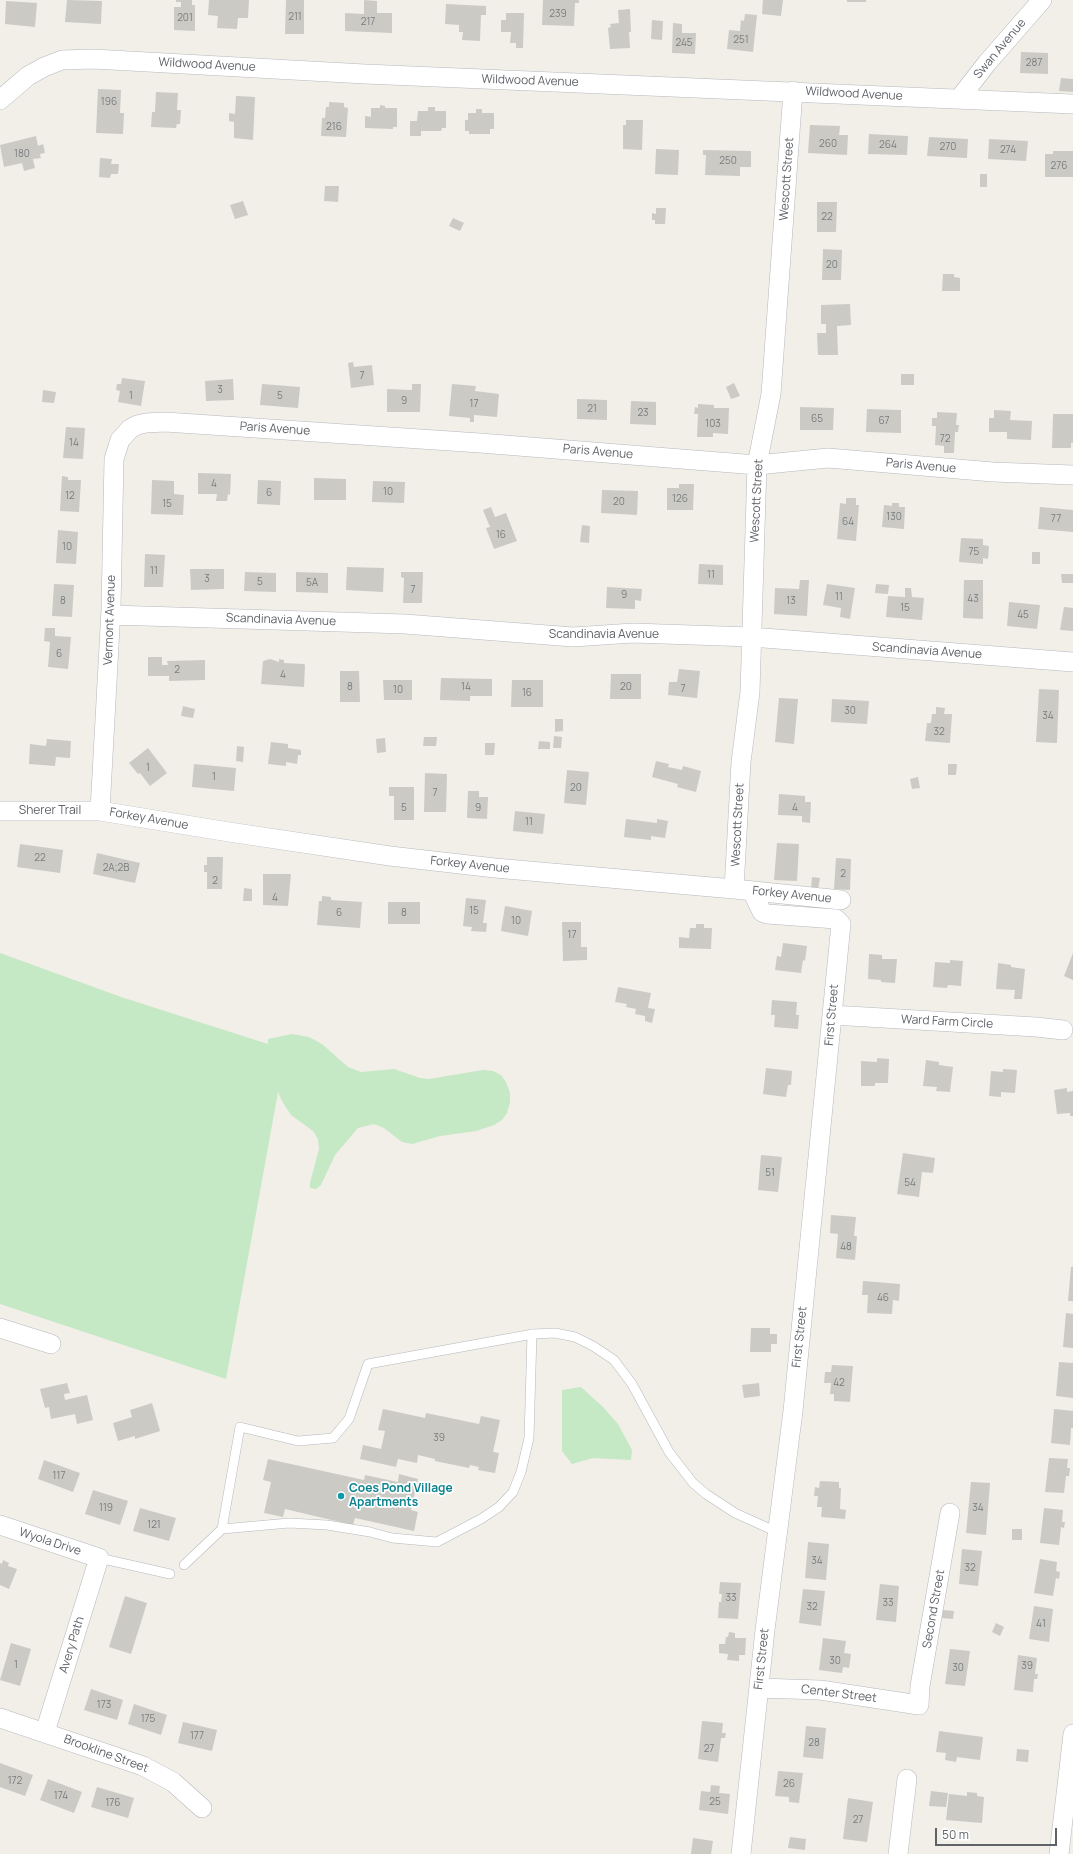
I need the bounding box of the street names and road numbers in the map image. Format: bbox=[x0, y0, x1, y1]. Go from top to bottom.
street label: Swan Avenue bbox=[971, 16, 1029, 82]
street label: Wildwood Avenue bbox=[158, 55, 256, 75]
street label: Wildwood Avenue bbox=[481, 72, 579, 90]
street label: Wildwood Avenue bbox=[805, 84, 903, 104]
street label: Wescott Street bbox=[777, 137, 797, 221]
street label: Paris Avenue bbox=[239, 419, 311, 439]
street label: Paris Avenue bbox=[562, 442, 634, 462]
street label: Paris Avenue bbox=[885, 456, 957, 476]
street label: Wescott Street bbox=[748, 459, 766, 543]
street label: Vermont Avenue bbox=[101, 575, 119, 665]
street label: Scandinavia Avenue bbox=[226, 611, 336, 629]
street label: Scandinavia Avenue bbox=[549, 628, 659, 642]
street label: Scandinavia Avenue bbox=[871, 640, 983, 662]
street label: Wescott Street bbox=[729, 783, 747, 867]
street label: Sherer Trail bbox=[19, 804, 81, 818]
street label: Forkey Avenue bbox=[108, 805, 190, 833]
street label: Forkey Avenue bbox=[430, 854, 510, 876]
street label: Forkey Avenue bbox=[752, 884, 832, 906]
street label: First Street bbox=[822, 984, 842, 1046]
street label: Ward Farm Circle bbox=[901, 1012, 993, 1032]
street label: First Street bbox=[790, 1306, 810, 1368]
street label: Wyola Drive bbox=[17, 1525, 83, 1559]
street label: Second Street bbox=[920, 1568, 948, 1650]
street label: Avery Path bbox=[57, 1615, 87, 1675]
street label: First Street bbox=[752, 1628, 772, 1690]
street label: Center Street bbox=[800, 1682, 878, 1706]
street label: Brookline Street bbox=[62, 1732, 150, 1776]

